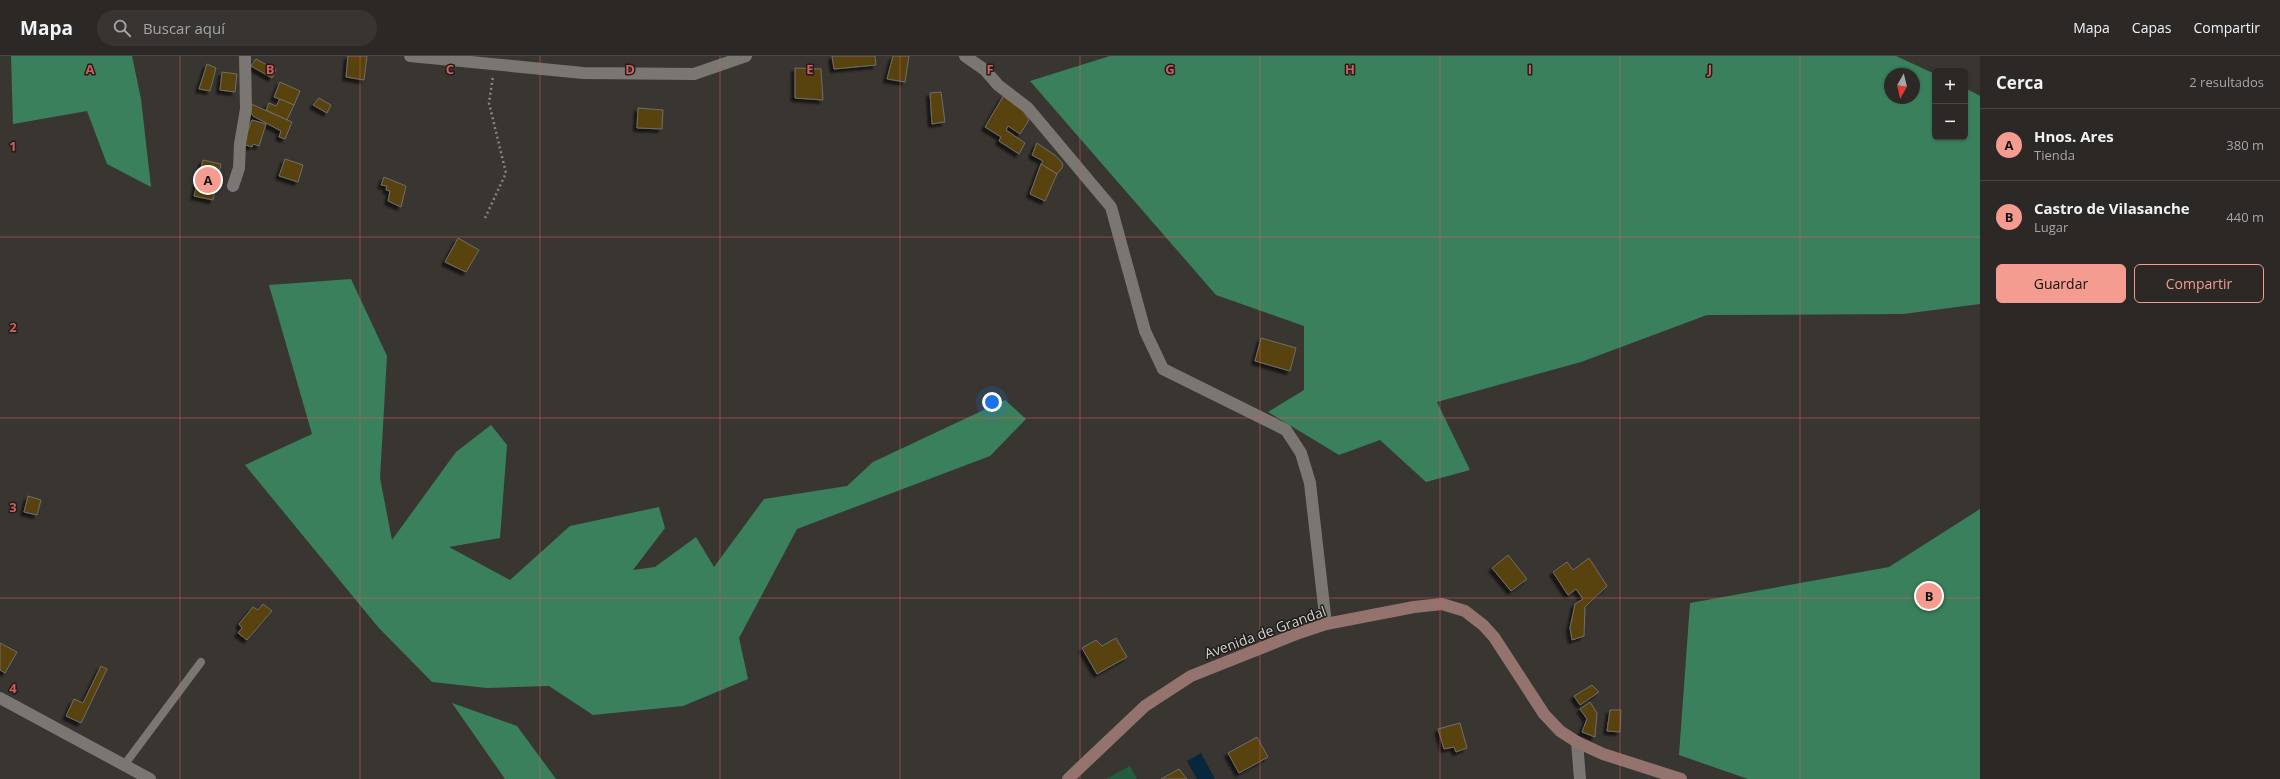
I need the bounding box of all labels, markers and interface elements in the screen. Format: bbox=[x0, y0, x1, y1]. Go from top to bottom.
search box bbox=[97, 10, 377, 46]
text: Mapa bbox=[20, 15, 73, 41]
icon: search bbox=[111, 17, 133, 39]
text: Buscar aquí bbox=[143, 18, 225, 38]
text: Mapa bbox=[2073, 18, 2110, 37]
text: Capas bbox=[2132, 18, 2171, 37]
text: Compartir bbox=[2193, 18, 2260, 37]
text: A bbox=[86, 60, 95, 78]
text: B bbox=[266, 60, 275, 78]
text: C bbox=[446, 60, 454, 78]
text: D bbox=[625, 60, 635, 78]
text: E bbox=[806, 60, 814, 78]
text: F bbox=[986, 60, 994, 78]
text: G bbox=[1165, 60, 1175, 78]
text: H bbox=[1345, 60, 1355, 78]
text: I bbox=[1528, 60, 1532, 78]
text: J bbox=[1707, 60, 1712, 78]
north arrow bbox=[1884, 68, 1920, 104]
map controls bbox=[1932, 68, 1968, 140]
button: + bbox=[1932, 68, 1968, 104]
text: Cerca bbox=[1996, 71, 2044, 94]
text: 2 resultados bbox=[2189, 73, 2264, 91]
button: − bbox=[1932, 104, 1968, 140]
text: Hnos. Ares bbox=[2034, 126, 2114, 146]
text: A bbox=[2005, 136, 2013, 154]
text: 380 m bbox=[2226, 136, 2264, 154]
text: 1 bbox=[9, 137, 17, 155]
text: Tienda bbox=[2034, 146, 2075, 164]
pin: A bbox=[195, 165, 221, 195]
text: Castro de Vilasanche bbox=[2034, 198, 2190, 218]
text: B bbox=[2005, 208, 2013, 226]
text: 440 m bbox=[2226, 208, 2264, 226]
text: Lugar bbox=[2034, 218, 2068, 236]
button: Guardar bbox=[1996, 264, 2126, 303]
button: Compartir bbox=[2134, 264, 2264, 303]
text: 2 bbox=[9, 318, 17, 336]
your location bbox=[982, 392, 1002, 412]
text: 3 bbox=[9, 498, 17, 516]
pin: B bbox=[1916, 581, 1942, 611]
street label: Avenida de Grandal bbox=[1202, 601, 1328, 663]
text: 4 bbox=[9, 679, 17, 697]

